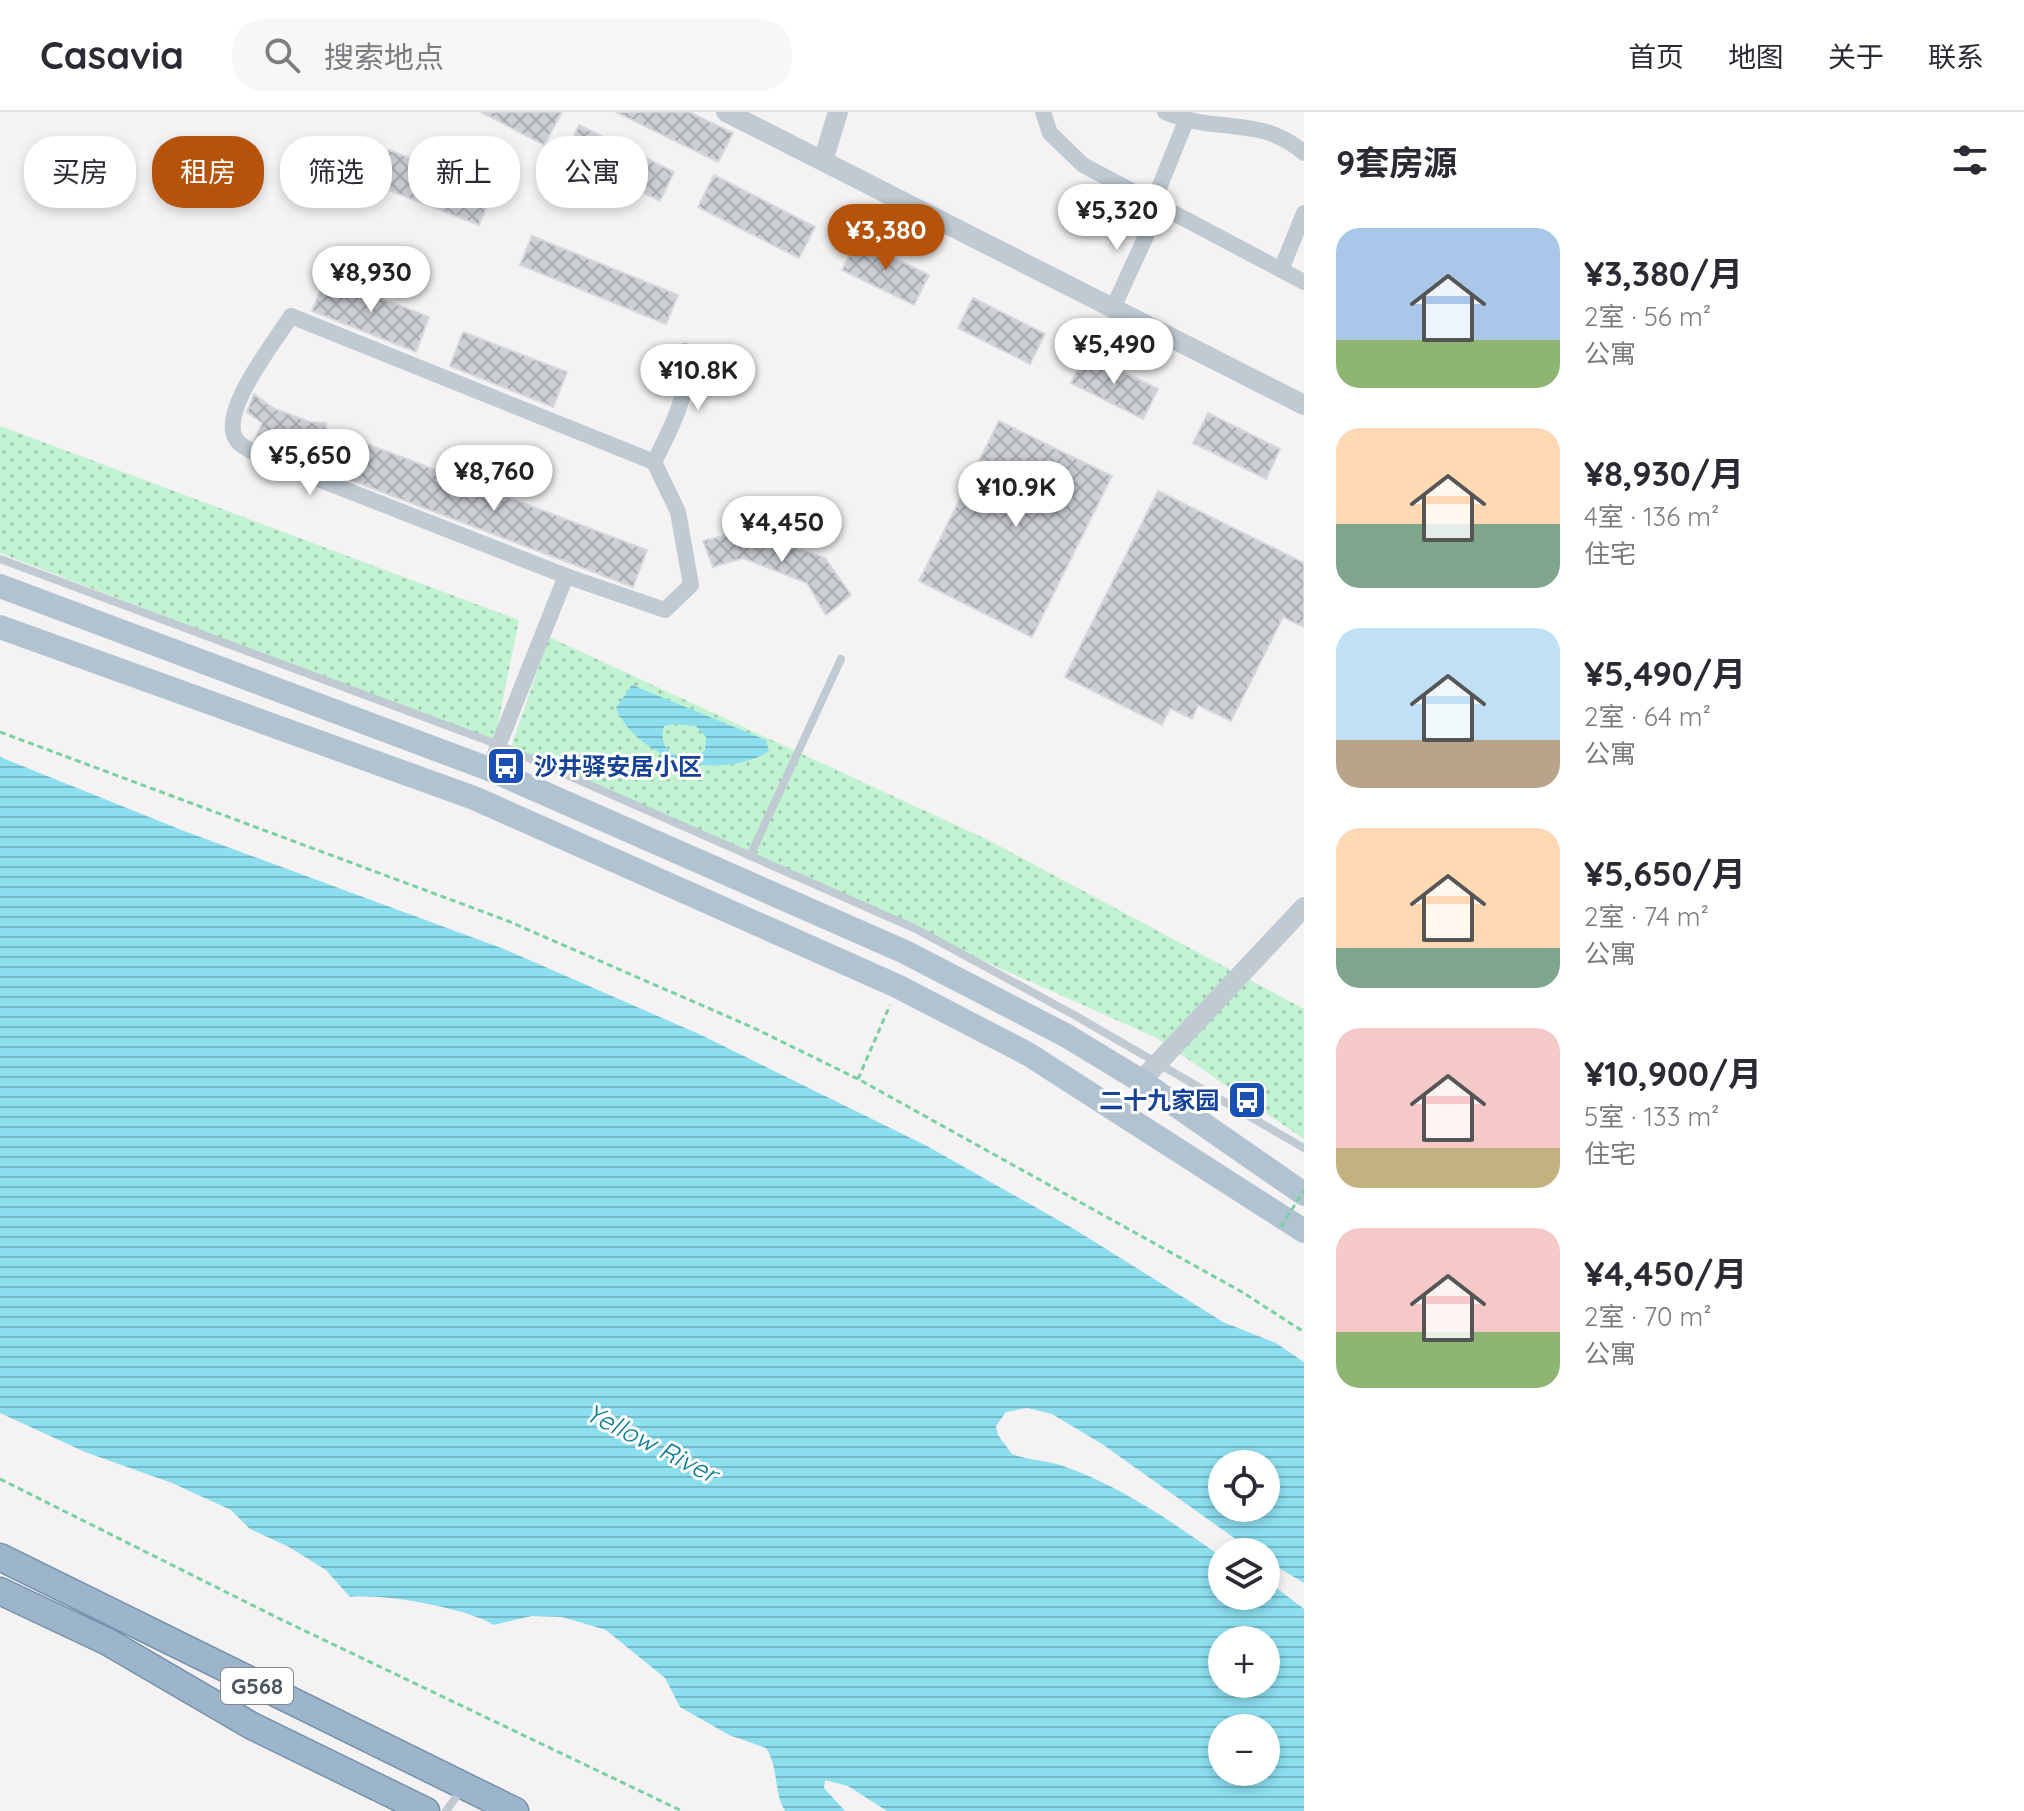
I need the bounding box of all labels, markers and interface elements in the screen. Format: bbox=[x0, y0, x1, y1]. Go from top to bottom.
search box bbox=[232, 19, 792, 91]
text: Casavia bbox=[40, 31, 184, 79]
icon: search bbox=[260, 33, 304, 77]
text: 搜索地点 bbox=[324, 38, 444, 76]
text: 首页 bbox=[1628, 39, 1684, 74]
text: 地图 bbox=[1728, 39, 1784, 74]
text: 关于 bbox=[1828, 39, 1884, 74]
text: 联系 bbox=[1928, 39, 1984, 74]
chip: 买房 bbox=[24, 136, 136, 208]
chip: 租房 bbox=[152, 136, 264, 208]
chip: 筛选 bbox=[280, 136, 392, 208]
chip: 新上 bbox=[408, 136, 520, 208]
chip: 公寓 bbox=[536, 136, 648, 208]
icon: filters bbox=[1948, 138, 1992, 182]
text: 9套房源 bbox=[1336, 141, 1457, 184]
pin: ¥5,320 bbox=[1052, 184, 1182, 252]
text: ¥5,320 bbox=[1076, 193, 1158, 226]
pin: ¥3,380 bbox=[821, 204, 951, 272]
text: ¥3,380 bbox=[846, 213, 926, 246]
pin: ¥8,930 bbox=[306, 246, 436, 314]
text: ¥3,380/月 bbox=[1584, 252, 1743, 295]
text: ¥8,930 bbox=[330, 255, 412, 288]
icon: home bbox=[1400, 260, 1496, 356]
text: 2室 · 56 m² bbox=[1584, 300, 1711, 333]
pin: ¥5,490 bbox=[1049, 318, 1179, 386]
text: ¥5,490 bbox=[1072, 327, 1156, 360]
text: 公寓 bbox=[1584, 337, 1636, 370]
pin: ¥10.8K bbox=[633, 344, 763, 412]
text: ¥10.8K bbox=[658, 353, 738, 386]
pin: ¥5,650 bbox=[245, 429, 375, 497]
text: ¥5,650 bbox=[269, 438, 351, 471]
pin: ¥8,760 bbox=[429, 445, 559, 513]
text: ¥8,930/月 bbox=[1584, 452, 1744, 495]
text: ¥8,760 bbox=[454, 454, 534, 487]
icon: home bbox=[1400, 460, 1496, 556]
pin: ¥10.9K bbox=[951, 461, 1081, 529]
text: ¥10.9K bbox=[976, 470, 1056, 503]
pin: ¥4,450 bbox=[717, 496, 847, 564]
text: 4室 · 136 m² bbox=[1584, 500, 1719, 533]
text: ¥4,450 bbox=[740, 505, 824, 538]
text: 住宅 bbox=[1584, 537, 1636, 570]
text: ¥5,490/月 bbox=[1584, 652, 1746, 695]
icon: home bbox=[1400, 660, 1496, 756]
text: 2室 · 64 m² bbox=[1584, 700, 1711, 733]
text: 公寓 bbox=[1584, 737, 1636, 770]
bus stop icon: 沙井驿安居小区 bbox=[485, 745, 527, 787]
place label: 沙井驿安居小区 bbox=[534, 751, 702, 781]
text: ¥5,650/月 bbox=[1584, 852, 1746, 895]
icon: home bbox=[1400, 860, 1496, 956]
text: 2室 · 74 m² bbox=[1584, 900, 1709, 933]
text: 公寓 bbox=[1584, 937, 1636, 970]
text: ¥10,900/月 bbox=[1584, 1052, 1762, 1095]
icon: home bbox=[1400, 1060, 1496, 1156]
bus stop icon: 二十九家园 bbox=[1226, 1079, 1268, 1121]
place label: 二十九家园 bbox=[1099, 1085, 1219, 1115]
text: 5室 · 133 m² bbox=[1584, 1100, 1719, 1133]
text: 住宅 bbox=[1584, 1137, 1636, 1170]
text: ¥4,450/月 bbox=[1584, 1252, 1747, 1295]
icon: home bbox=[1400, 1260, 1496, 1356]
text: 2室 · 70 m² bbox=[1584, 1300, 1712, 1333]
text: 公寓 bbox=[1584, 1337, 1636, 1370]
water label: Yellow River bbox=[581, 1396, 726, 1492]
map controls bbox=[1208, 1450, 1280, 1786]
button: locate bbox=[1208, 1450, 1280, 1522]
button: layers bbox=[1208, 1538, 1280, 1610]
button: + bbox=[1208, 1626, 1280, 1698]
road number: G568 bbox=[221, 1668, 293, 1704]
button: − bbox=[1208, 1714, 1280, 1786]

